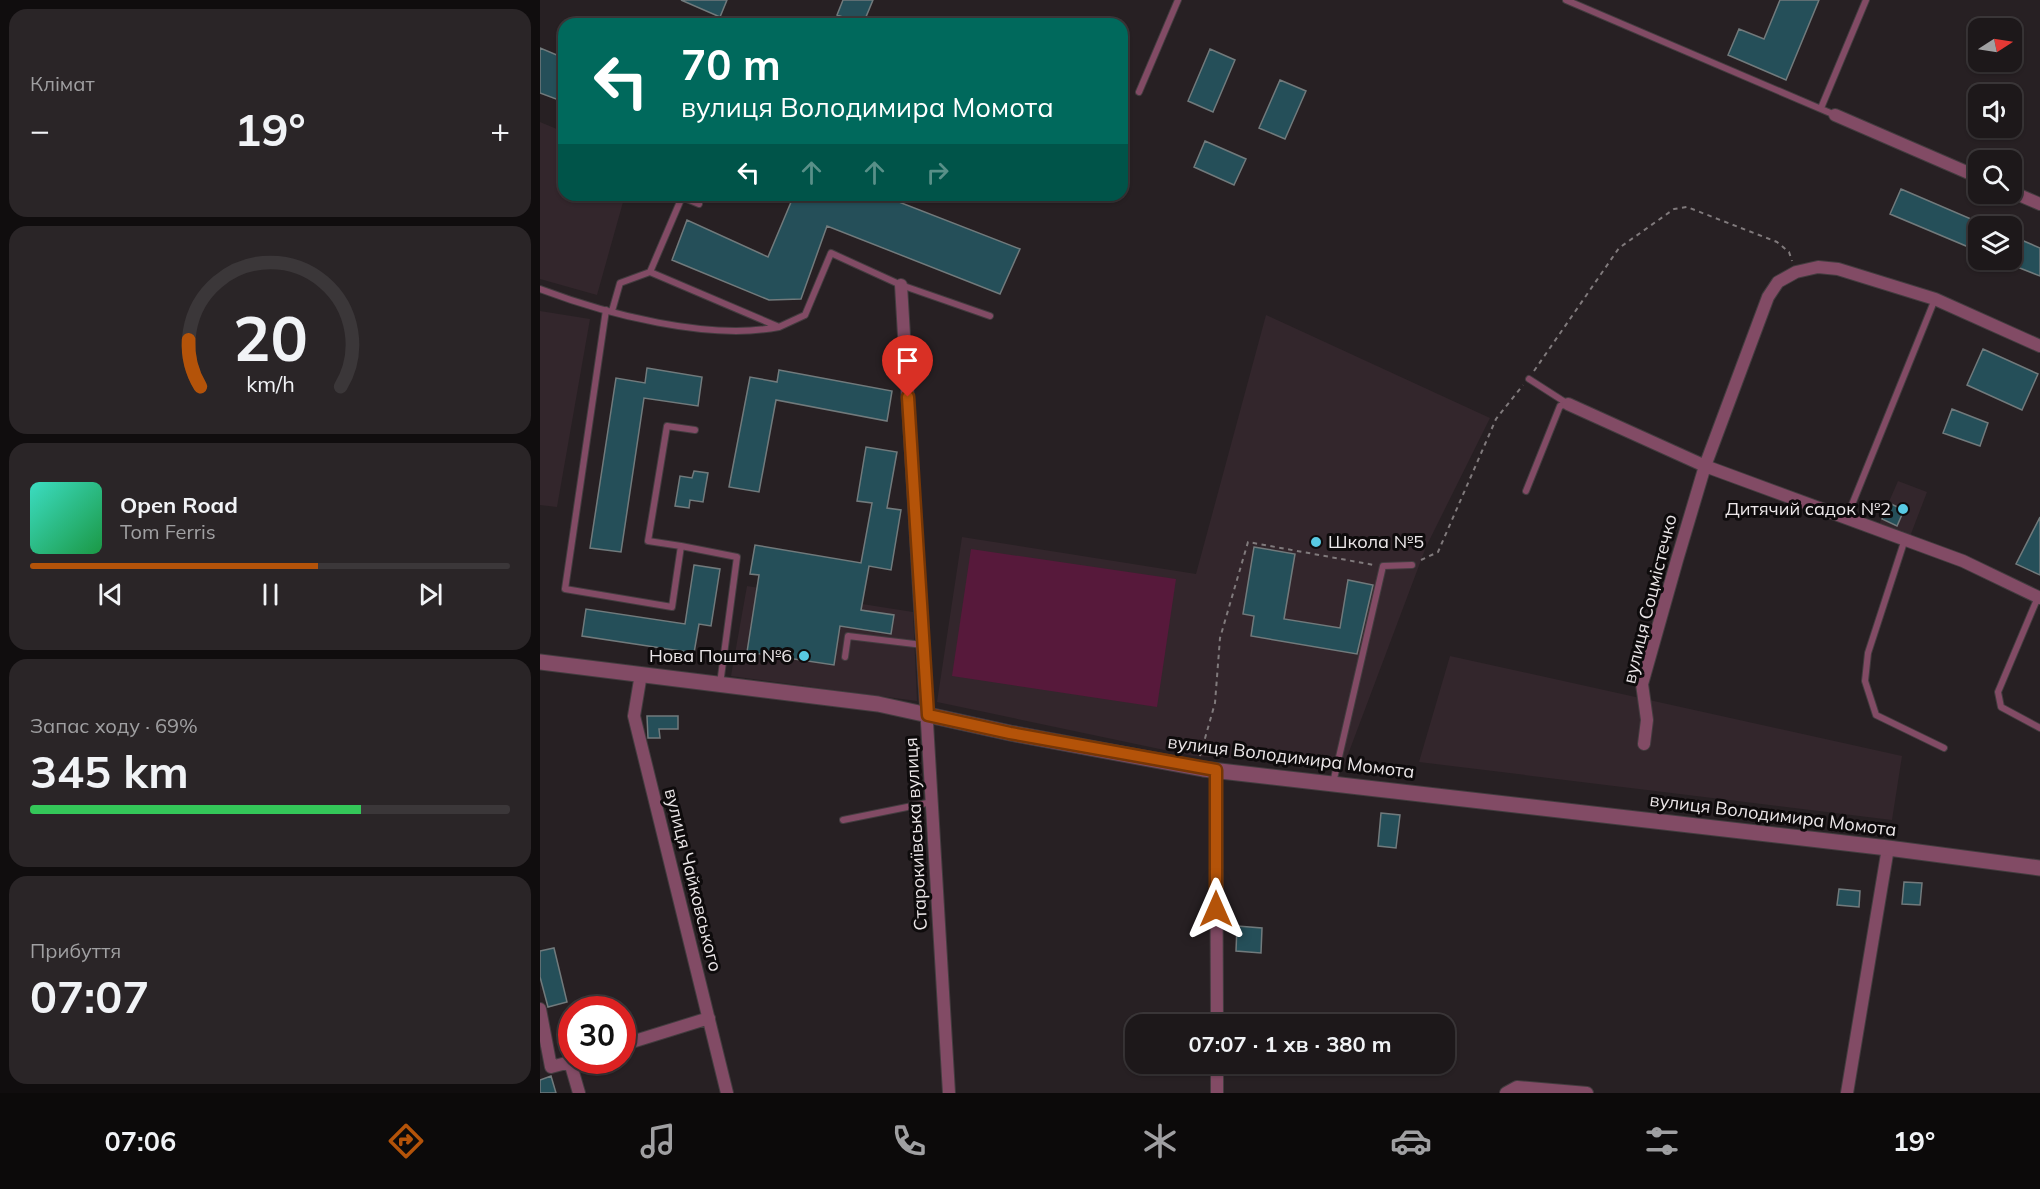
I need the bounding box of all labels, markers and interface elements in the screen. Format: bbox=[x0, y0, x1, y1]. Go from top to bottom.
north arrow bbox=[1968, 18, 2022, 72]
map controls bbox=[1968, 18, 2022, 270]
text: 70 m bbox=[681, 38, 781, 91]
icon: left bbox=[582, 42, 660, 120]
text: Клімат bbox=[30, 71, 95, 96]
button: sound bbox=[1968, 84, 2022, 138]
text: вулиця Володимира Момота bbox=[681, 90, 1054, 124]
text: 19° bbox=[234, 101, 306, 157]
text: − bbox=[30, 109, 50, 150]
text: + bbox=[490, 109, 510, 150]
button: search bbox=[1968, 150, 2022, 204]
icon: left bbox=[732, 156, 765, 189]
icon: ahead bbox=[795, 156, 828, 189]
icon: ahead bbox=[858, 156, 891, 189]
icon: right bbox=[921, 156, 954, 189]
button: layers bbox=[1968, 216, 2022, 270]
text: 20 bbox=[233, 298, 307, 377]
pin bbox=[882, 335, 933, 397]
icon: arrive bbox=[891, 344, 924, 377]
text: km/h bbox=[246, 370, 294, 397]
text: Open Road bbox=[120, 491, 238, 519]
place label: Дитячий садок №2 bbox=[1725, 497, 1891, 520]
marker: Дитячий садок №2 bbox=[1896, 502, 1910, 516]
street label: вулиця Соцмістечко bbox=[1617, 512, 1682, 686]
text: Tom Ferris bbox=[120, 519, 216, 544]
place label: Школа №5 bbox=[1328, 530, 1424, 553]
marker: Школа №5 bbox=[1309, 535, 1323, 549]
icon: previous bbox=[94, 578, 127, 611]
icon: pause bbox=[254, 578, 287, 611]
icon: next bbox=[414, 578, 447, 611]
place label: Нова Пошта №6 bbox=[649, 644, 792, 667]
marker: Нова Пошта №6 bbox=[797, 649, 811, 663]
text: Запас ходу · 69% bbox=[30, 713, 198, 738]
street label: вулиця Володимира Момота bbox=[1166, 730, 1416, 783]
street label: Старокиївська вулиця bbox=[899, 737, 932, 931]
text: 345 km bbox=[30, 743, 189, 799]
street label: вулиця Чайковського bbox=[660, 786, 727, 974]
street label: вулиця Володимира Момота bbox=[1648, 788, 1898, 841]
position arrow bbox=[1184, 877, 1248, 941]
text: Прибуття bbox=[30, 938, 121, 963]
text: 07:07 bbox=[30, 968, 149, 1024]
speed limit sign: 30 bbox=[558, 996, 636, 1074]
text: 07:07 · 1 хв · 380 m bbox=[1188, 1030, 1392, 1058]
icon: directions bbox=[385, 1120, 427, 1162]
icon: music bbox=[637, 1120, 679, 1162]
icon: phone bbox=[888, 1120, 930, 1162]
icon: climate bbox=[1139, 1120, 1181, 1162]
icon: car bbox=[1390, 1120, 1432, 1162]
icon: filters bbox=[1641, 1120, 1683, 1162]
text: 07:06 bbox=[105, 1124, 176, 1158]
text: 19° bbox=[1893, 1124, 1935, 1158]

